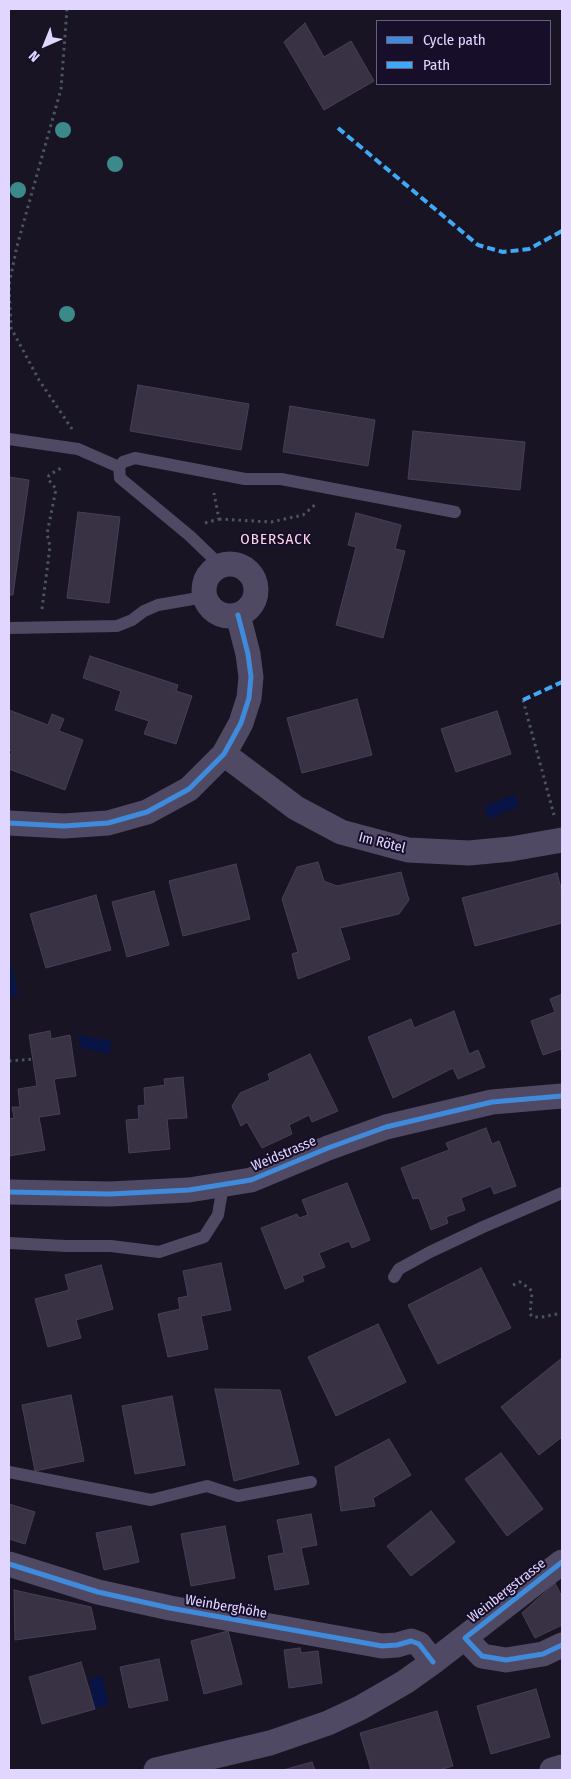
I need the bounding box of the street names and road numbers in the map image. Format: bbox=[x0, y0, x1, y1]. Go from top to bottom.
street label: Im Rötel bbox=[357, 829, 407, 857]
street label: Weidstrasse bbox=[249, 1133, 319, 1175]
street label: Weinbergstrasse bbox=[465, 1555, 549, 1627]
street label: Weinberghöhe bbox=[184, 1592, 268, 1622]

